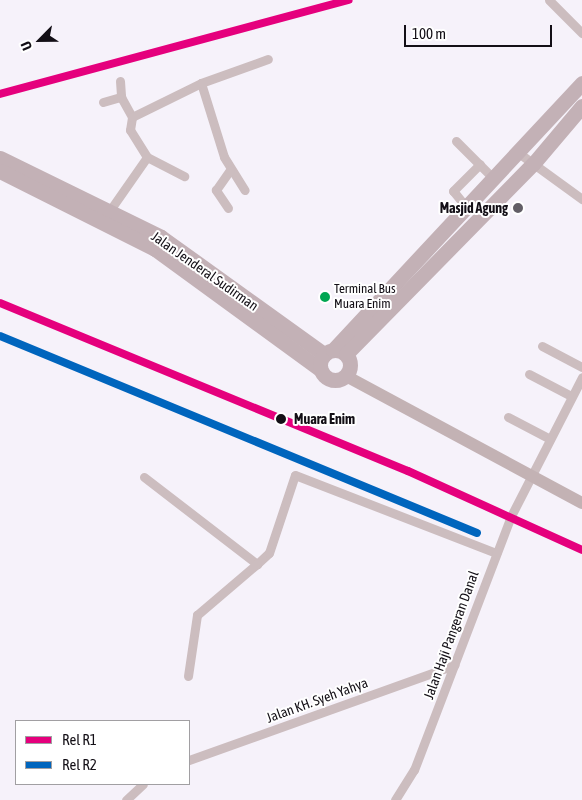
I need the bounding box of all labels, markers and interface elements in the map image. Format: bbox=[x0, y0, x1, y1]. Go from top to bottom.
north arrow bbox=[15, 15, 65, 65]
scale bar bbox=[407, 15, 554, 47]
text: 100 m bbox=[412, 25, 446, 42]
text: U bbox=[17, 39, 35, 53]
place label: Masjid Agung bbox=[440, 200, 508, 216]
marker: Masjid Agung bbox=[512, 202, 524, 214]
street label: Jalan Jenderal Sudirman bbox=[148, 228, 262, 314]
place label: Terminal Bus Muara Enim bbox=[334, 282, 396, 313]
marker: Terminal Bus Muara Enim bbox=[320, 292, 330, 302]
marker: Muara Enim bbox=[272, 410, 290, 428]
place label: Muara Enim bbox=[294, 411, 355, 427]
street label: Jalan Haji Pangeran Danal bbox=[420, 569, 482, 701]
street label: Jalan KH. Syeh Yahya bbox=[264, 674, 370, 726]
legend bbox=[15, 720, 190, 785]
text: Rel R1 bbox=[62, 731, 97, 748]
text: Rel R2 bbox=[62, 756, 97, 773]

